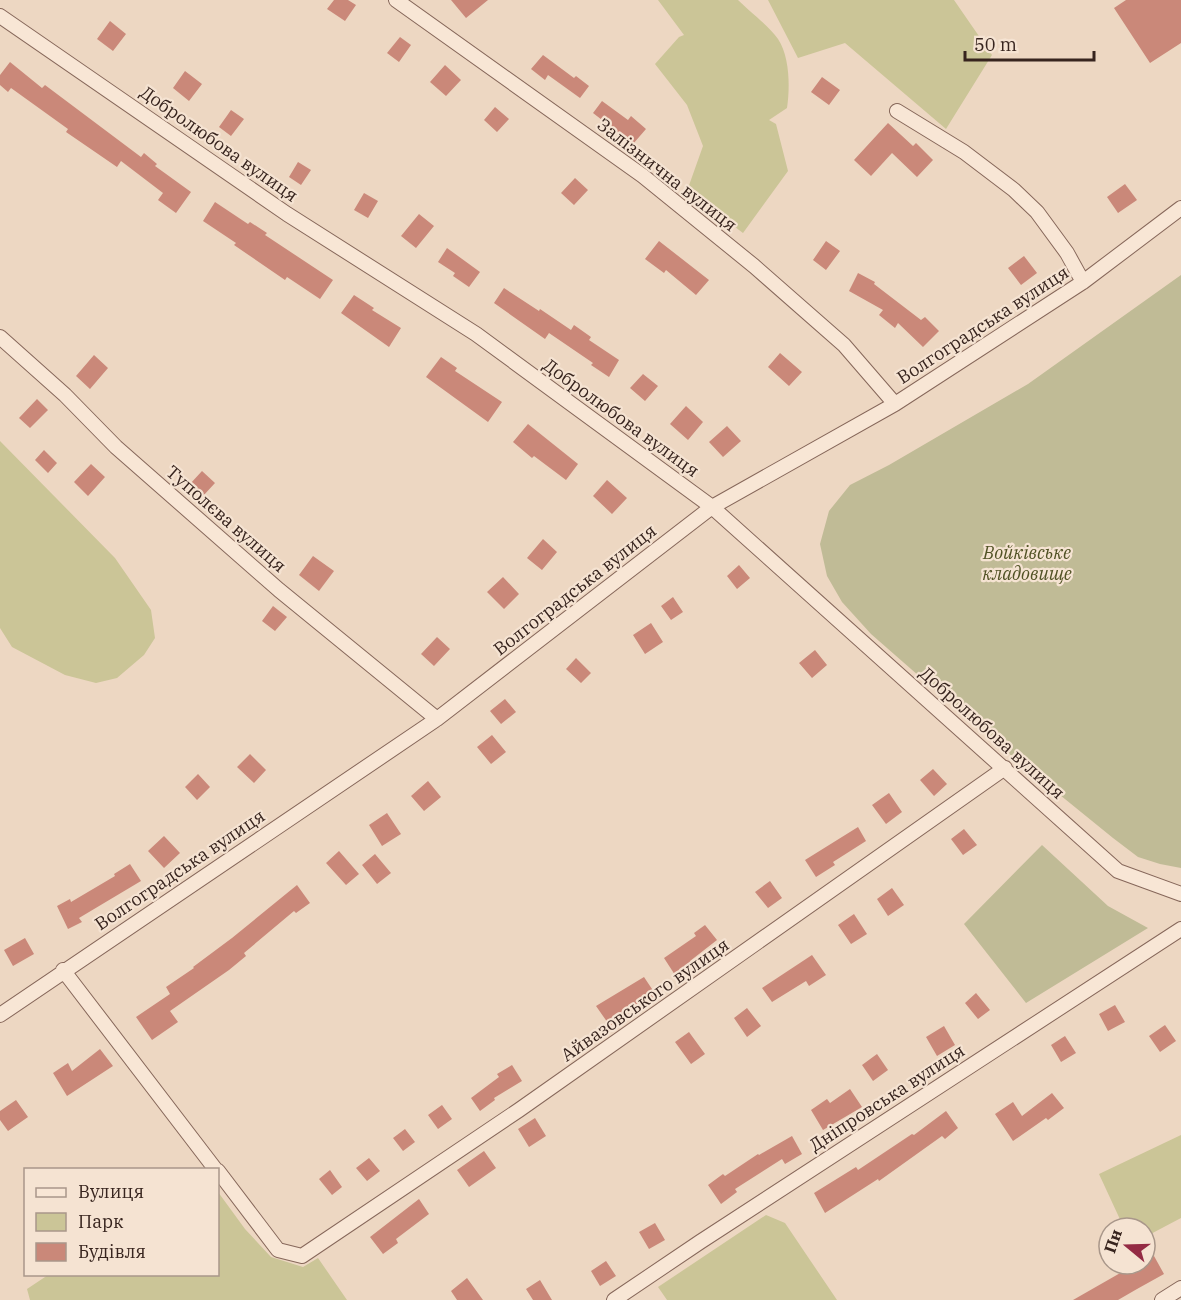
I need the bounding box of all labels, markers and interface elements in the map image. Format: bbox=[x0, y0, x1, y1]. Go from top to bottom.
scale bar bbox=[965, 24, 1094, 62]
text: 50 m bbox=[974, 33, 1017, 56]
street label: Добролюбова вулиця bbox=[136, 80, 303, 207]
street label: Залізнична вулиця bbox=[593, 113, 742, 236]
street label: Волгоградська вулиця bbox=[893, 260, 1073, 389]
street label: Добролюбова вулиця bbox=[539, 353, 704, 482]
street label: Туполєва вулиця bbox=[161, 460, 291, 577]
street label: Волгоградська вулиця bbox=[489, 519, 661, 660]
park label: Войківське кладовище bbox=[982, 541, 1072, 585]
street label: Добролюбова вулиця bbox=[915, 661, 1070, 804]
street label: Волгоградська вулиця bbox=[90, 804, 269, 935]
street label: Айвазовського вулиця bbox=[556, 933, 733, 1066]
street label: Дніпровська вулиця bbox=[805, 1039, 969, 1156]
legend bbox=[24, 1168, 219, 1276]
text: Вулиця bbox=[78, 1180, 144, 1203]
text: Парк bbox=[78, 1210, 124, 1233]
north arrow bbox=[1097, 1216, 1157, 1276]
text: Пн bbox=[1099, 1226, 1126, 1256]
text: Будівля bbox=[78, 1240, 146, 1263]

